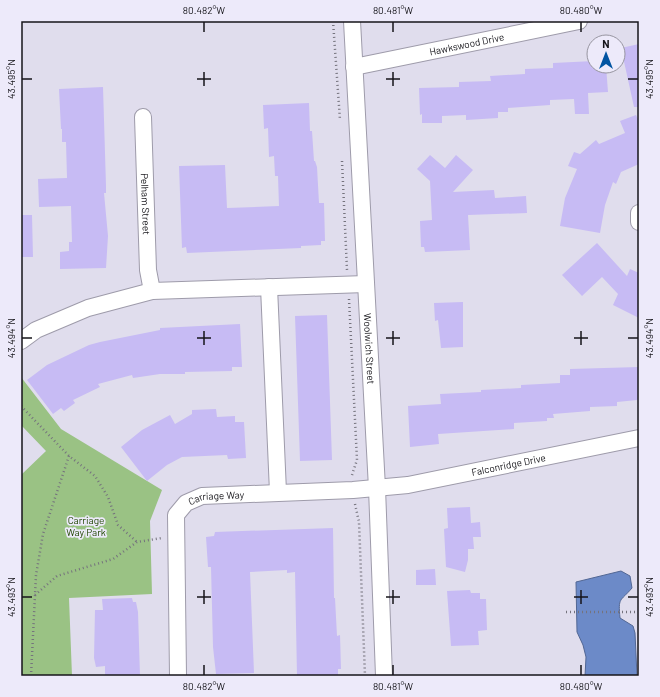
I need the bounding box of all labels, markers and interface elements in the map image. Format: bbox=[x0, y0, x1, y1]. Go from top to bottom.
text: 80.482°W bbox=[183, 4, 225, 16]
text: 80.481°W bbox=[373, 4, 413, 16]
text: 80.480°W bbox=[560, 4, 603, 16]
street label: Hawkswood Drive bbox=[428, 30, 505, 57]
north arrow bbox=[586, 34, 626, 74]
text: N bbox=[602, 37, 610, 50]
text: 43.495°N bbox=[5, 59, 17, 99]
text: 43.495°N bbox=[643, 59, 655, 99]
street label: Pelham Street bbox=[139, 173, 153, 235]
street label: Woolwich Street bbox=[362, 313, 377, 385]
text: 43.494°N bbox=[5, 318, 17, 358]
text: 43.494°N bbox=[643, 318, 655, 358]
street label: Falconridge Drive bbox=[470, 451, 547, 478]
street label: Carriage Way bbox=[186, 488, 245, 507]
park label: Carriage Way Park bbox=[66, 514, 106, 538]
text: 43.493°N bbox=[5, 577, 17, 617]
text: 43.493°N bbox=[643, 577, 655, 617]
text: 80.482°W bbox=[183, 680, 225, 692]
text: 80.481°W bbox=[373, 680, 413, 692]
text: 80.480°W bbox=[560, 680, 603, 692]

